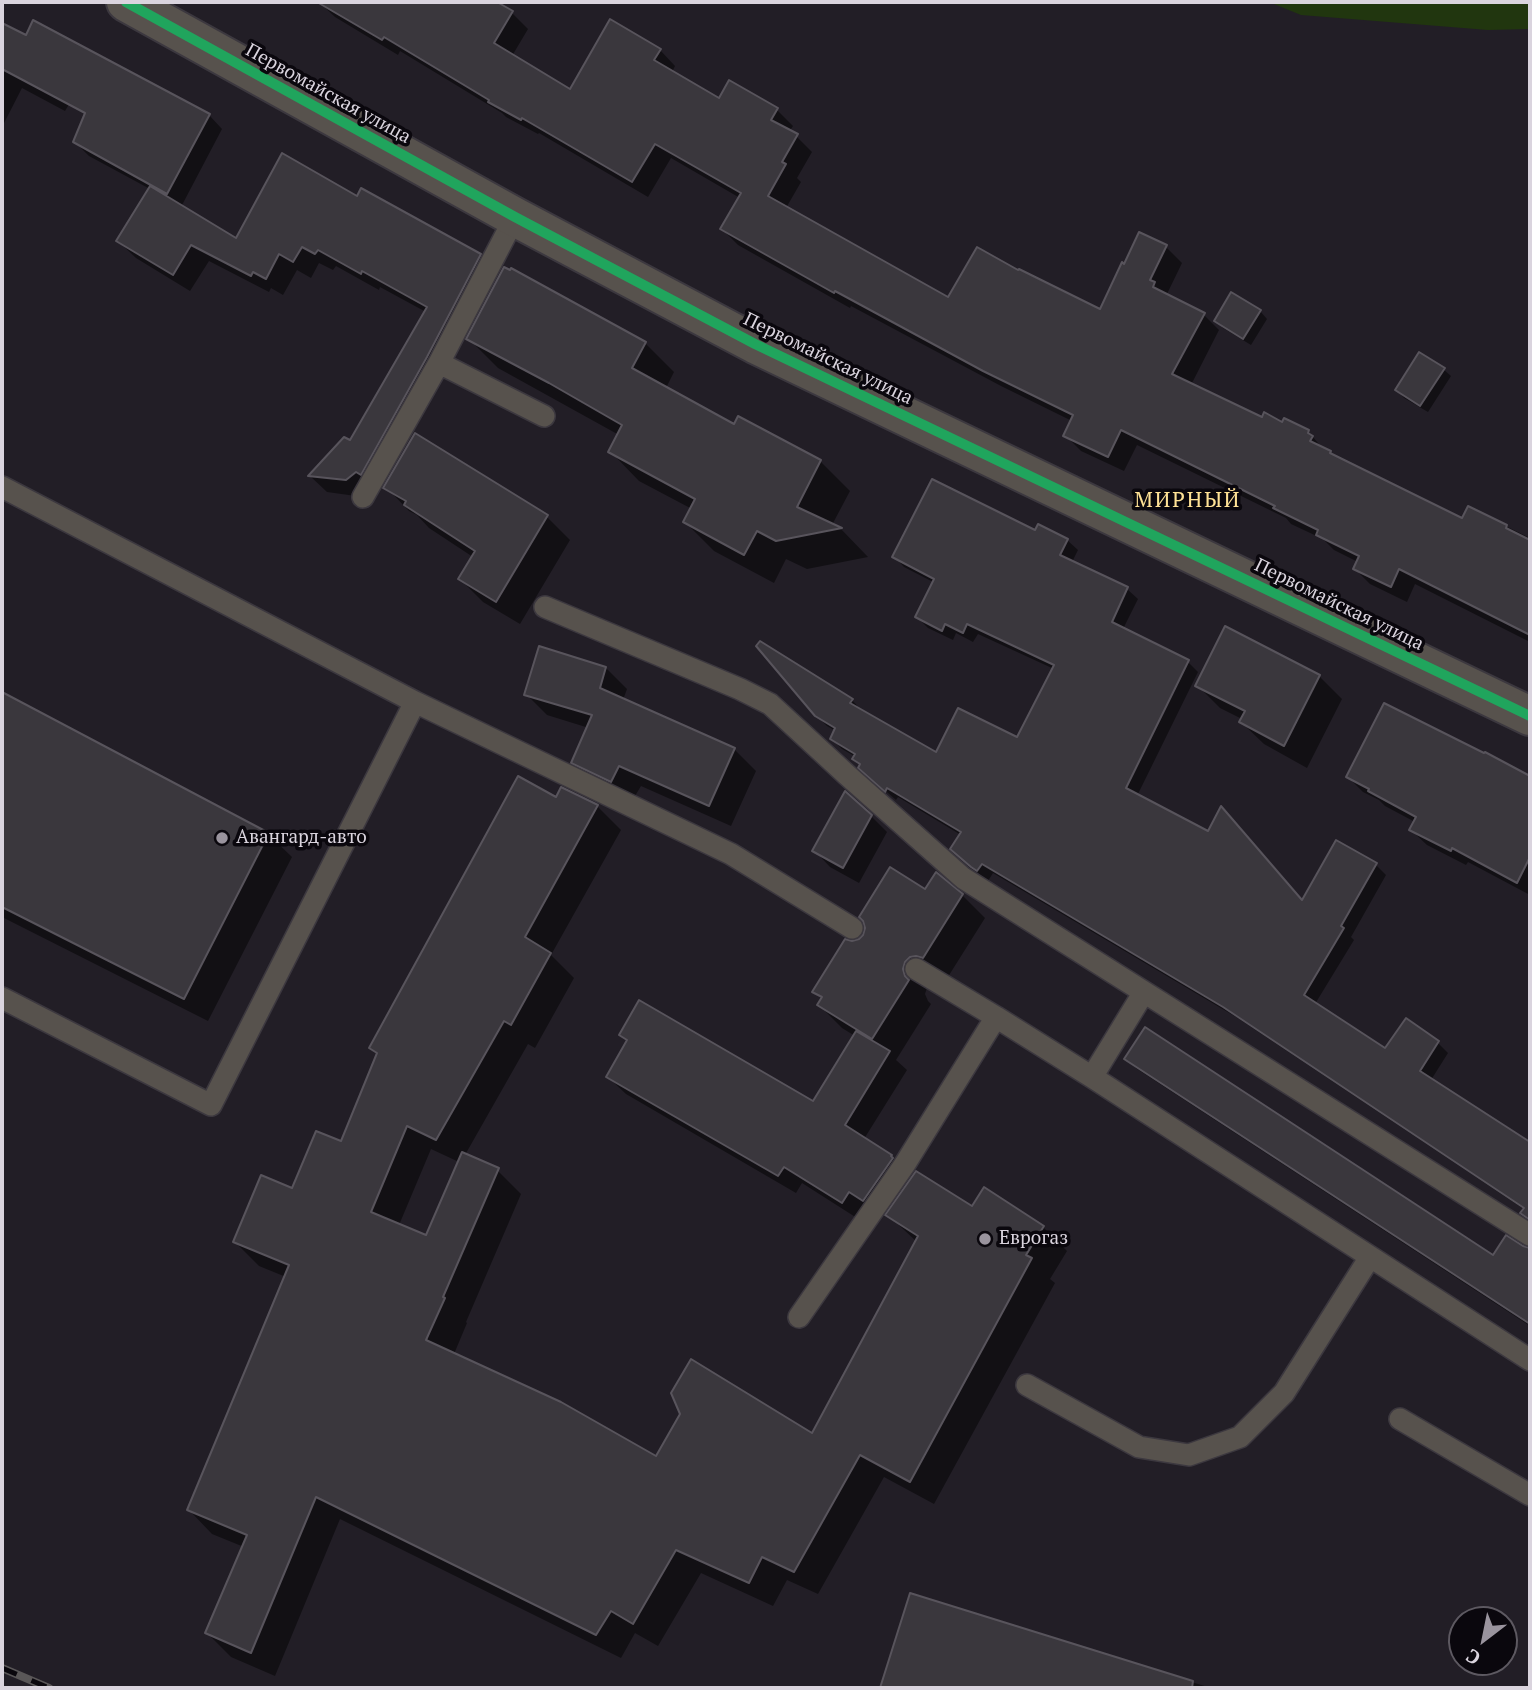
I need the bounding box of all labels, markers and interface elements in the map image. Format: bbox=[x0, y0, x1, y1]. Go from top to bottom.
street label: Первомайская улица bbox=[241, 39, 415, 149]
street label: Первомайская улица bbox=[740, 308, 916, 410]
district label: МИРНЫЙ bbox=[1135, 488, 1241, 514]
street label: Первомайская улица bbox=[1251, 554, 1427, 656]
place label: Авангард-авто bbox=[236, 827, 367, 849]
marker: Авангард-авто bbox=[214, 830, 230, 846]
place label: Еврогаз bbox=[999, 1228, 1068, 1250]
marker: Еврогаз bbox=[977, 1231, 993, 1247]
north arrow bbox=[1448, 1606, 1518, 1676]
text: С bbox=[1461, 1644, 1485, 1671]

